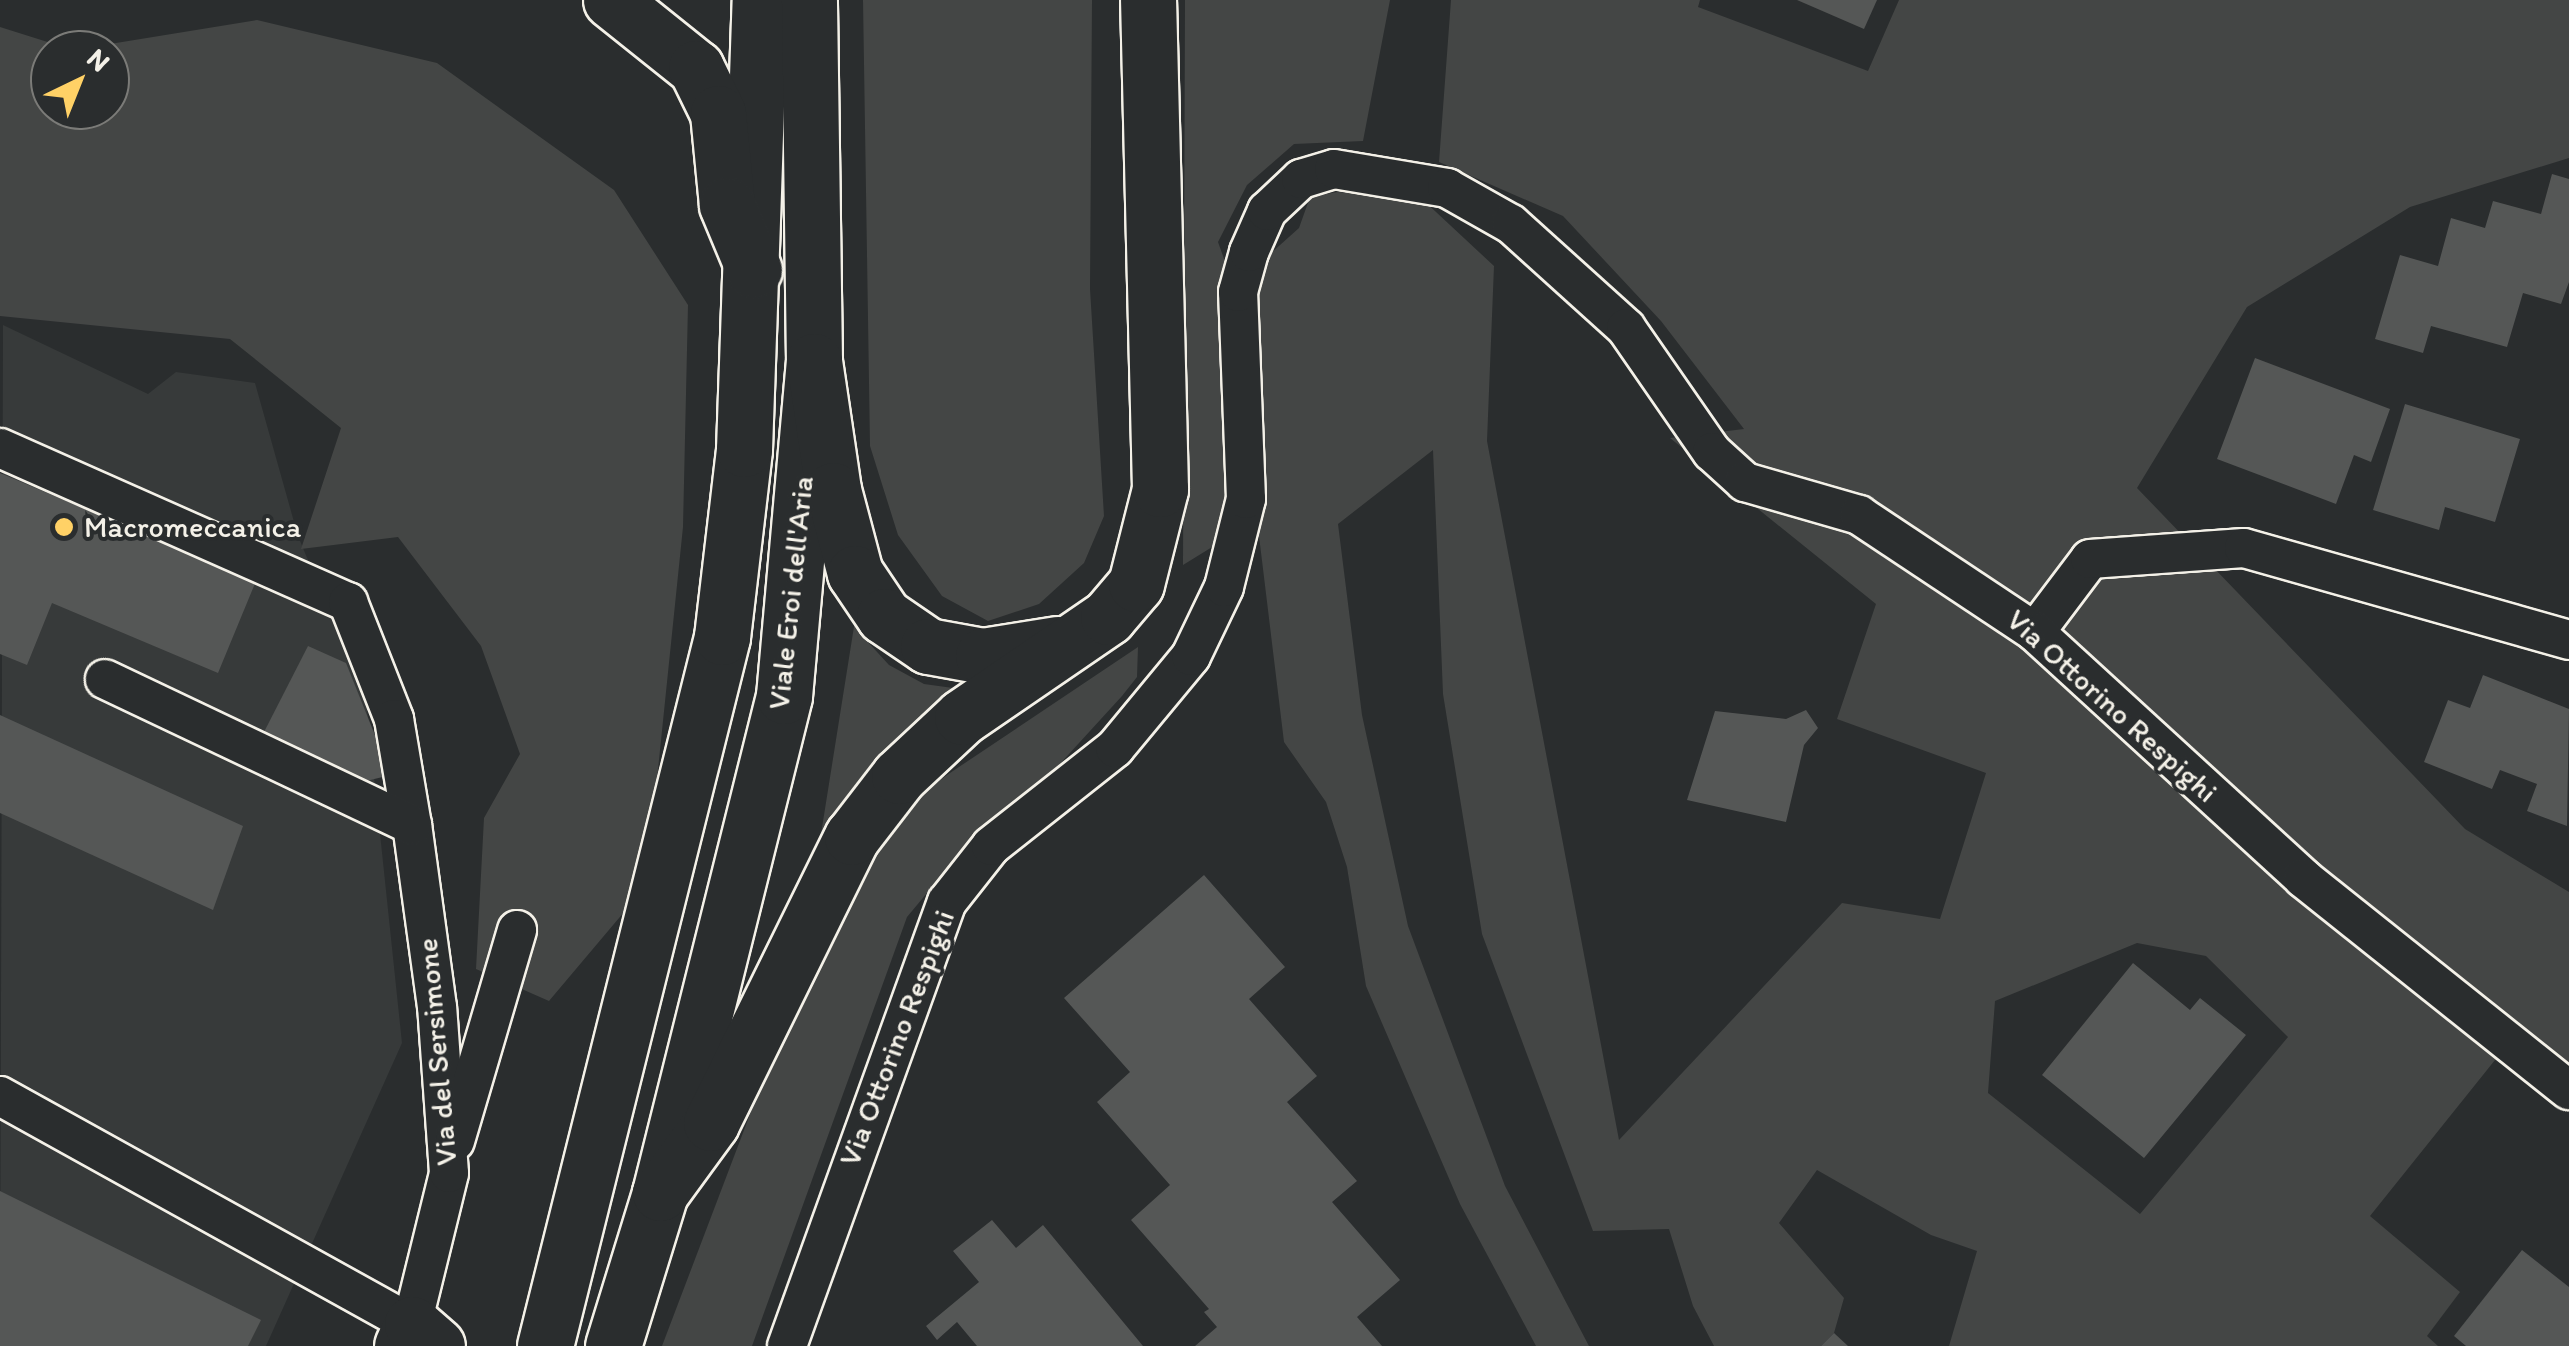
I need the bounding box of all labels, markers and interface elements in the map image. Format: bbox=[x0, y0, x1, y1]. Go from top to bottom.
north arrow bbox=[30, 30, 130, 130]
text: N bbox=[81, 41, 118, 78]
street label: Viale Eroi dell'Aria bbox=[761, 474, 821, 712]
place label: Macromeccanica bbox=[84, 509, 301, 545]
marker: Macromeccanica bbox=[53, 516, 75, 538]
street label: Via Ottorino Respighi bbox=[2000, 602, 2224, 810]
street label: Via Ottorino Respighi bbox=[832, 905, 962, 1171]
street label: Via del Sersimone bbox=[409, 937, 465, 1167]

